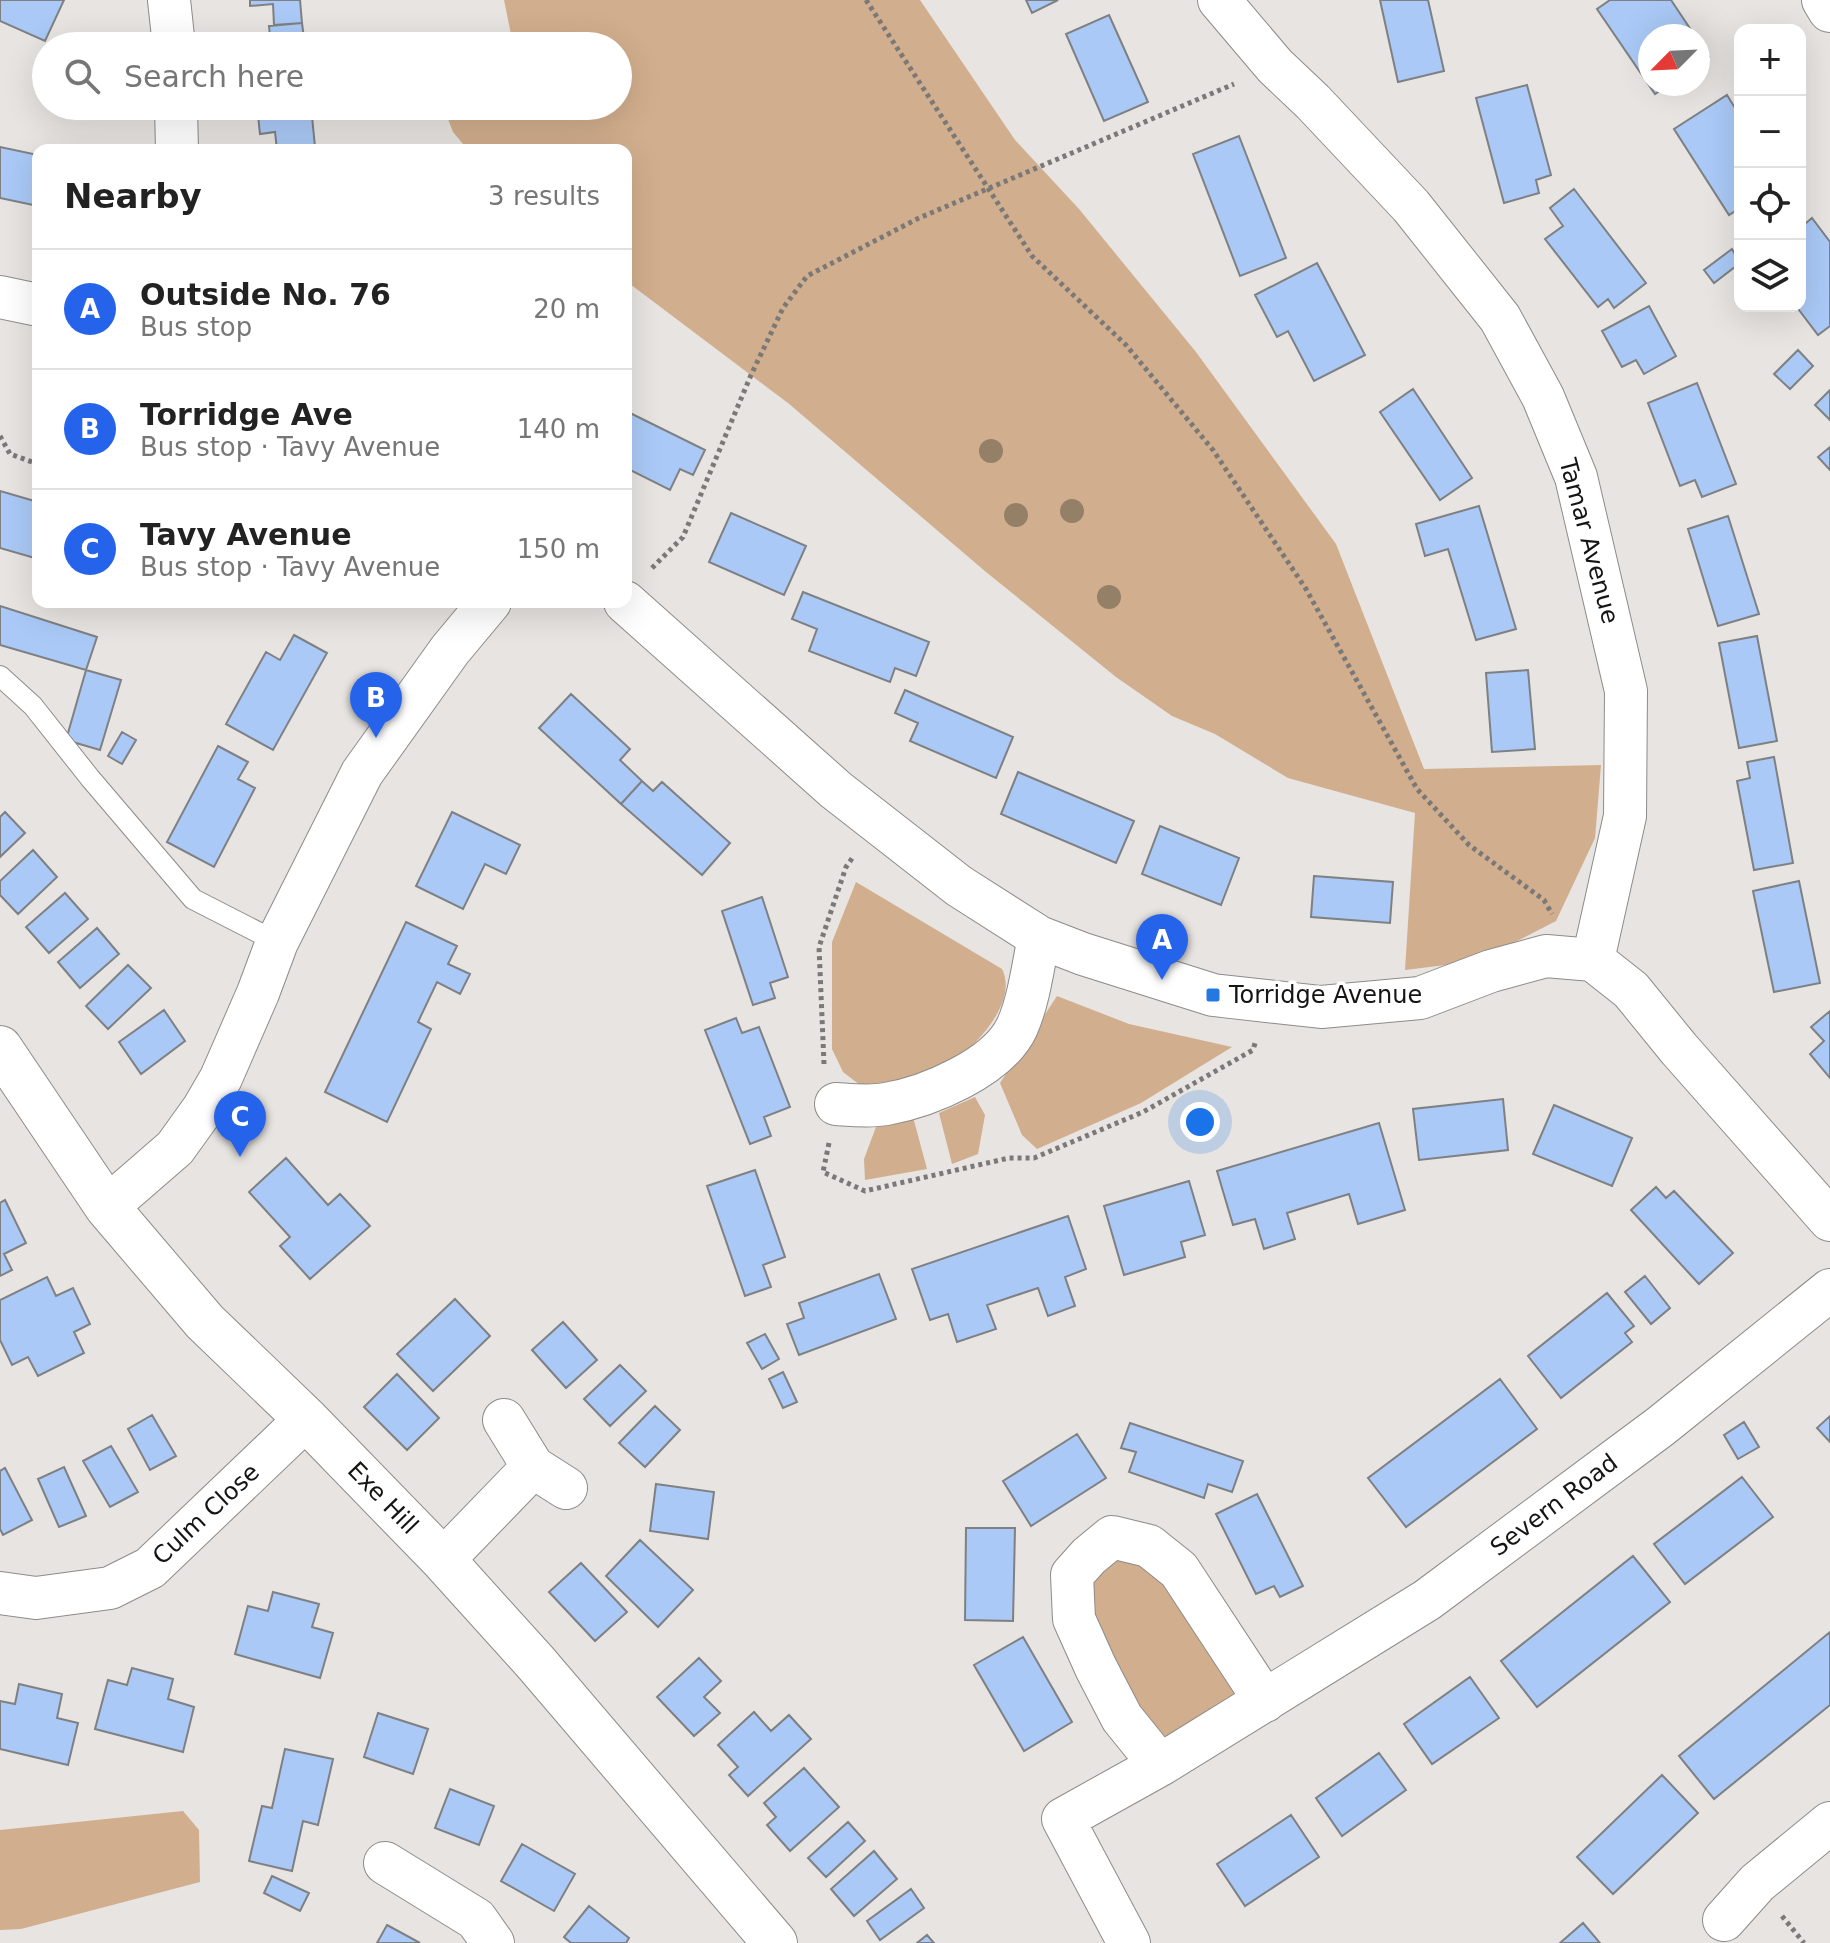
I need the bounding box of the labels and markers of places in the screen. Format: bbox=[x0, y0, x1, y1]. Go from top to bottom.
pin: B bbox=[350, 672, 402, 738]
pin: A bbox=[1136, 914, 1188, 980]
place label: Torridge Avenue bbox=[1228, 981, 1422, 1009]
marker: Torridge Avenue bbox=[1204, 986, 1222, 1004]
pin: C bbox=[214, 1091, 266, 1157]

